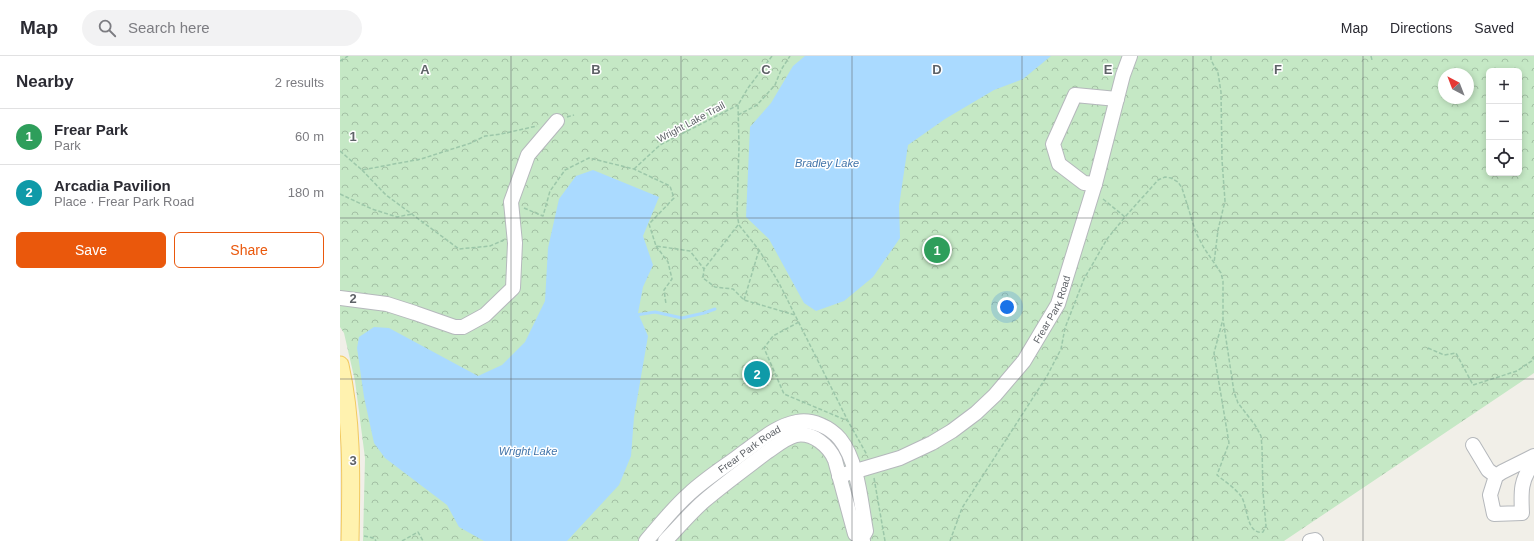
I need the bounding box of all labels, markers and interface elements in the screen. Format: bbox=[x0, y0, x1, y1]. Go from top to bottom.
search box bbox=[82, 10, 362, 46]
text: Map bbox=[20, 17, 58, 38]
icon: search bbox=[96, 17, 118, 39]
text: Search here bbox=[128, 19, 210, 36]
text: Map bbox=[1341, 20, 1368, 36]
text: Directions bbox=[1390, 20, 1452, 36]
text: Saved bbox=[1474, 20, 1514, 36]
text: A bbox=[420, 62, 430, 77]
text: B bbox=[591, 62, 601, 77]
text: C bbox=[761, 62, 771, 77]
text: D bbox=[932, 62, 942, 77]
text: E bbox=[1104, 62, 1113, 77]
text: F bbox=[1274, 62, 1282, 77]
north arrow bbox=[1438, 68, 1474, 104]
map controls bbox=[1486, 68, 1522, 176]
button: + bbox=[1486, 68, 1522, 104]
text: Nearby bbox=[16, 72, 74, 91]
text: 2 results bbox=[275, 75, 324, 90]
street label: Wright Lake Trail bbox=[655, 100, 727, 144]
button: − bbox=[1486, 104, 1522, 140]
text: Frear Park bbox=[54, 121, 128, 138]
text: 1 bbox=[25, 129, 33, 144]
text: 60 m bbox=[295, 129, 324, 144]
text: 1 bbox=[349, 129, 357, 144]
text: Park bbox=[54, 138, 81, 153]
button: locate bbox=[1486, 140, 1522, 176]
water label: Bradley Lake bbox=[795, 157, 859, 169]
text: Arcadia Pavilion bbox=[54, 177, 171, 194]
text: 2 bbox=[25, 185, 33, 200]
text: 180 m bbox=[288, 185, 324, 200]
text: Place · Frear Park Road bbox=[54, 194, 194, 209]
button: Save bbox=[16, 232, 166, 268]
button: Share bbox=[174, 232, 324, 268]
pin: 1 bbox=[924, 235, 950, 265]
street label: Frear Park Road bbox=[1030, 274, 1072, 345]
text: 2 bbox=[349, 291, 357, 306]
your location bbox=[997, 297, 1017, 317]
pin: 2 bbox=[744, 359, 770, 389]
street label: Frear Park Road bbox=[716, 423, 782, 475]
water label: Wright Lake bbox=[499, 445, 557, 457]
text: 3 bbox=[349, 453, 357, 468]

